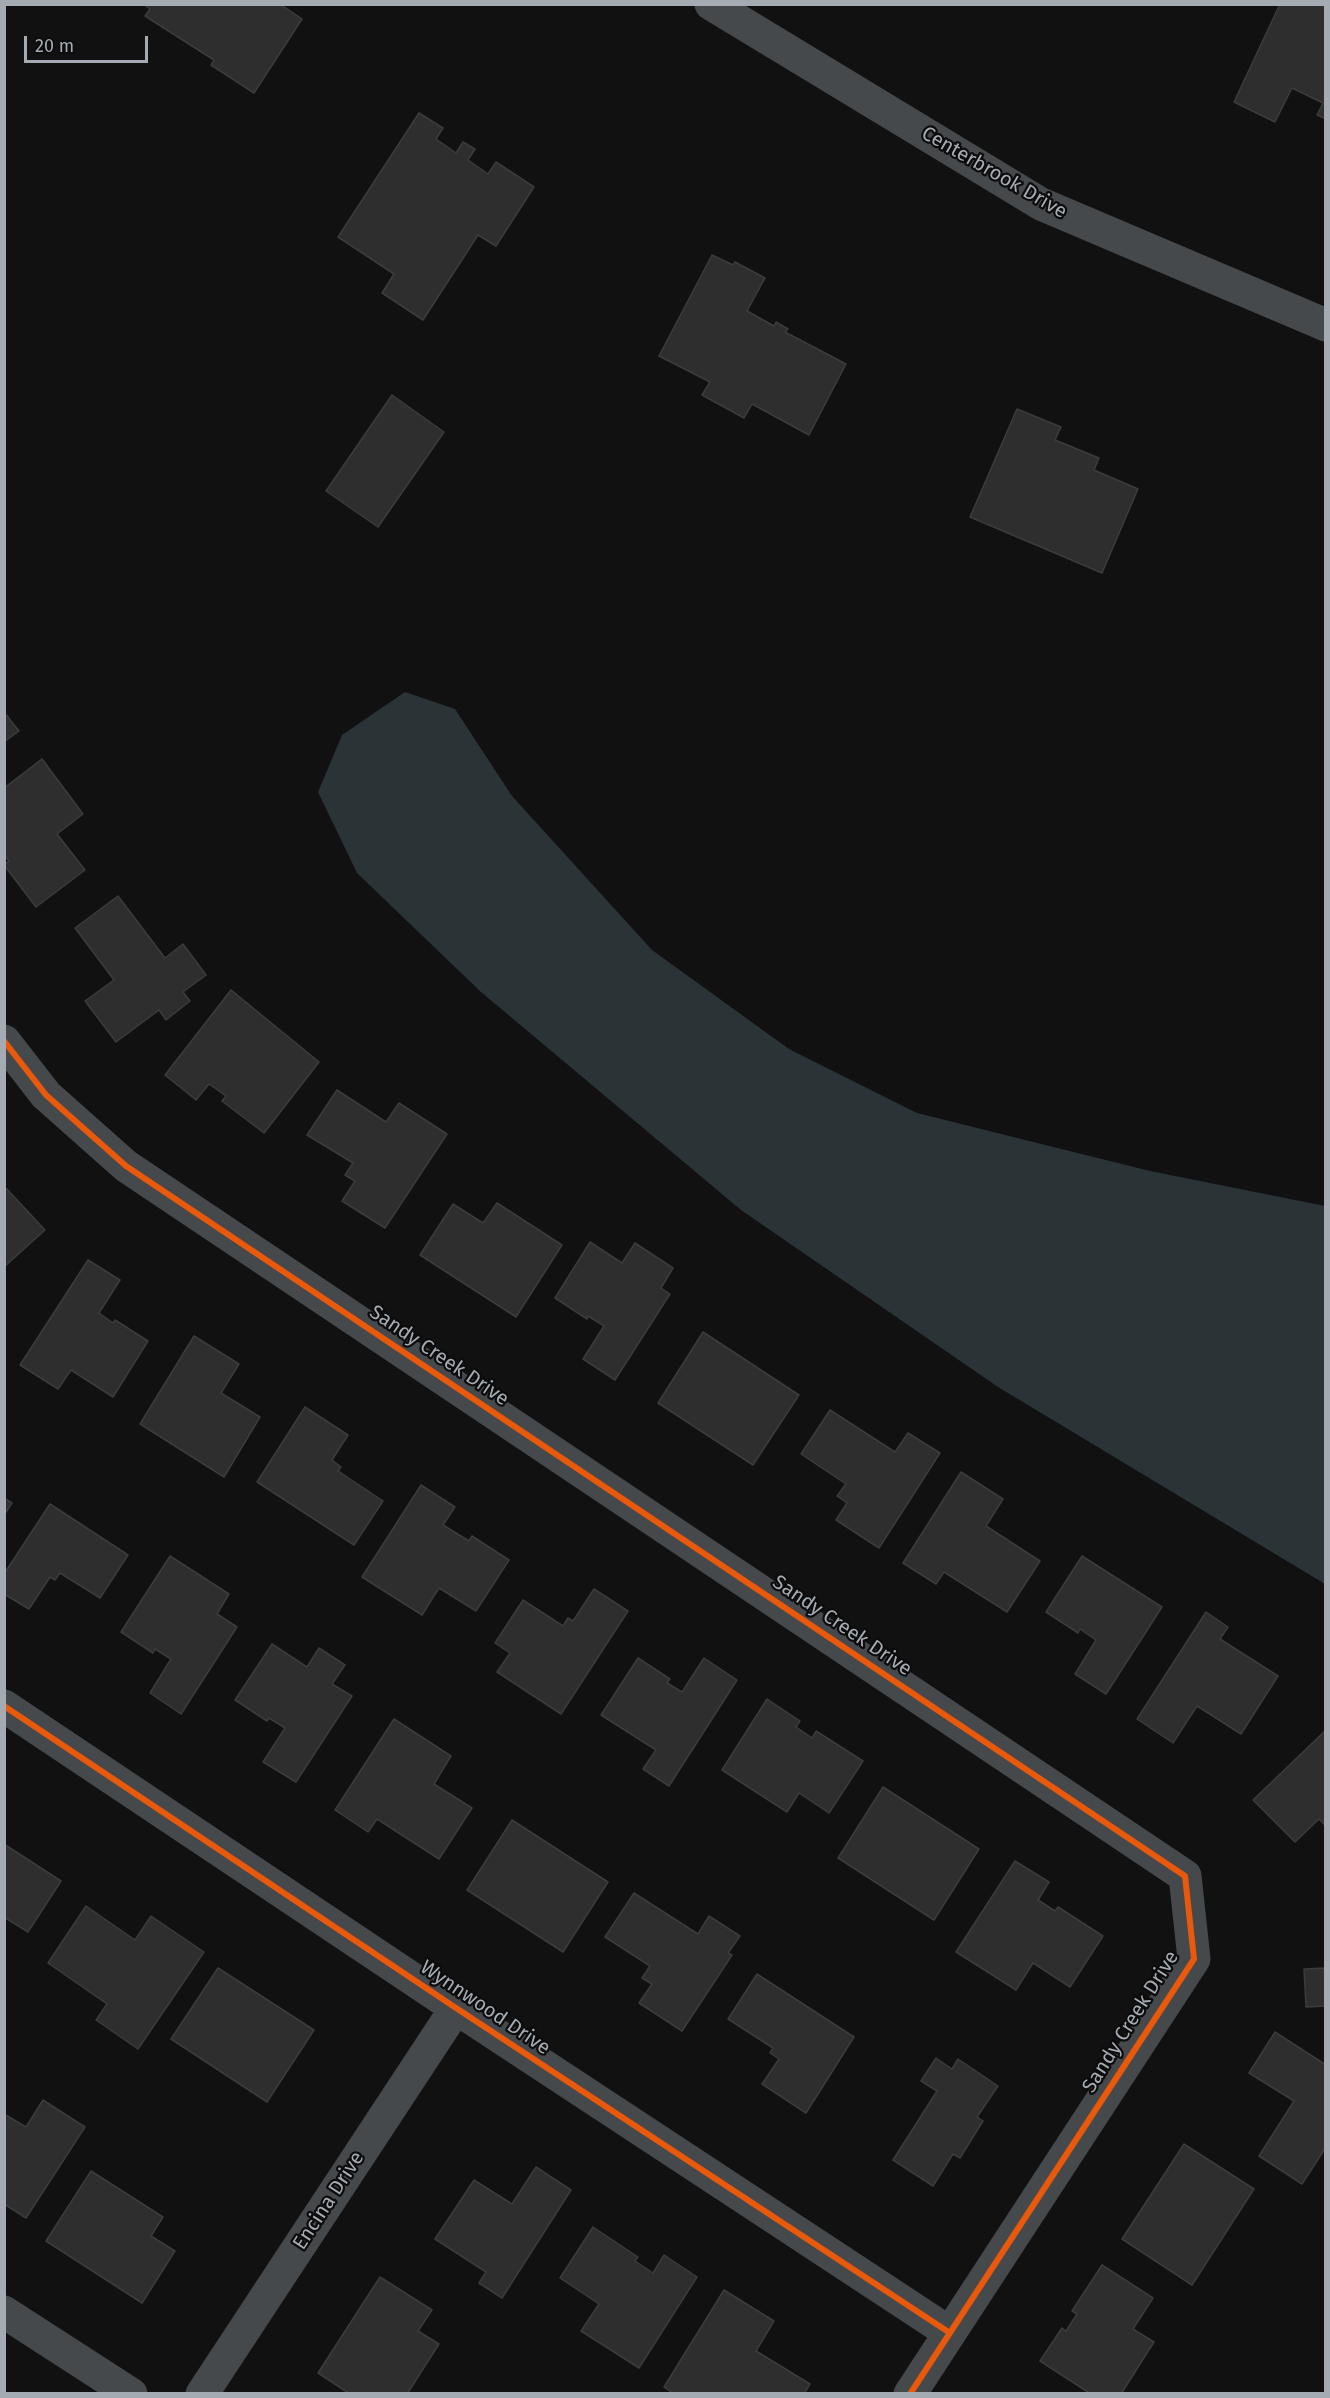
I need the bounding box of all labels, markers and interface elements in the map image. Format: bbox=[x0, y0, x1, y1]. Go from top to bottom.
scale bar bbox=[27, 24, 152, 62]
text: 20 m bbox=[35, 35, 74, 57]
street label: Centerbrook Drive bbox=[917, 122, 1071, 224]
street label: Sandy Creek Drive bbox=[365, 1301, 513, 1411]
street label: Sandy Creek Drive bbox=[768, 1571, 916, 1681]
street label: Sandy Creek Drive bbox=[1078, 1947, 1184, 2097]
street label: Wynnwood Drive bbox=[415, 1956, 555, 2060]
street label: Encina Drive bbox=[288, 2147, 370, 2255]

